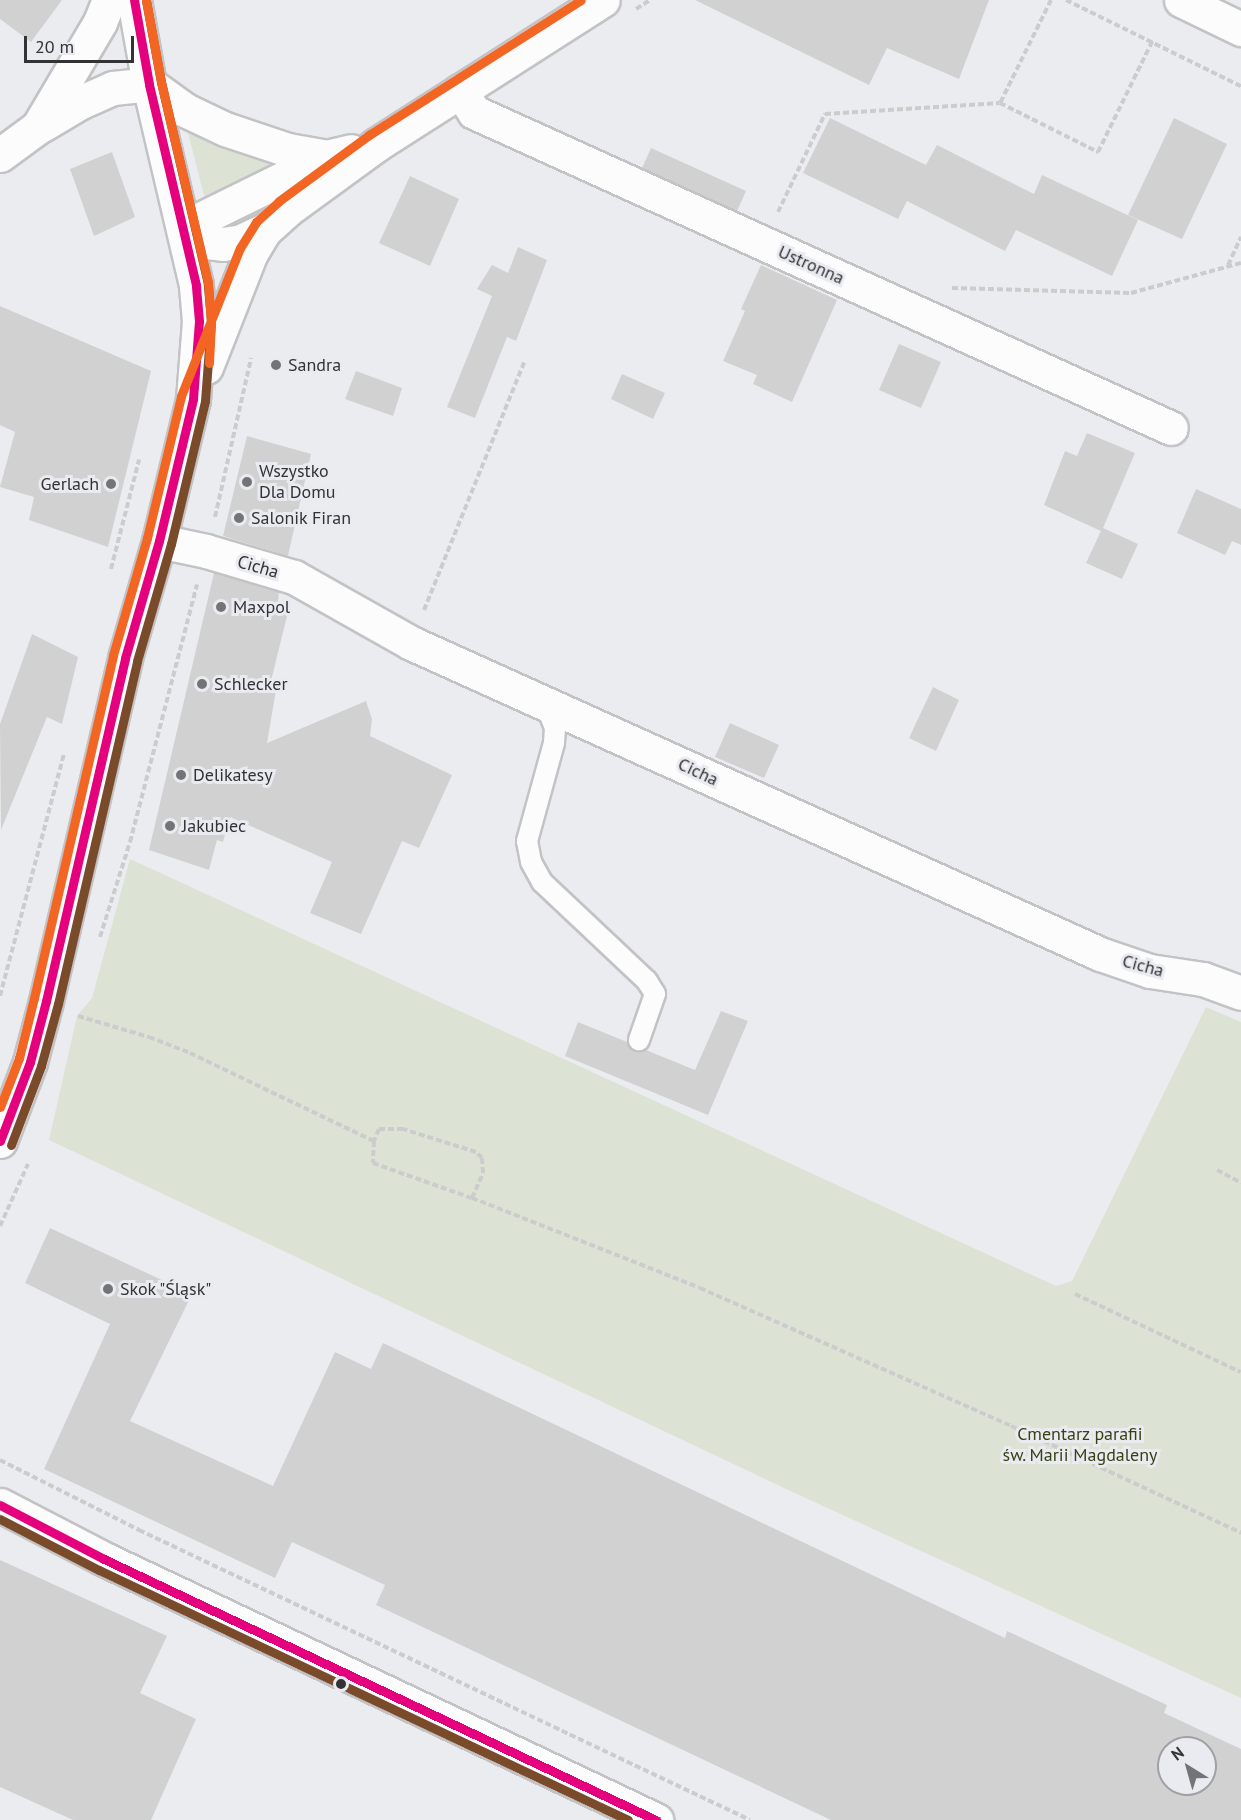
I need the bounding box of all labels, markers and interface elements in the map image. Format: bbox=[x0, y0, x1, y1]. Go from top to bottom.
scale bar bbox=[27, 24, 136, 62]
text: 20 m bbox=[35, 35, 74, 58]
street label: Ustronna bbox=[775, 241, 847, 289]
place label: Sandra bbox=[288, 354, 341, 376]
marker: Sandra bbox=[269, 358, 283, 372]
place label: Wszystko Dla Domu bbox=[259, 461, 335, 504]
place label: Gerlach bbox=[41, 473, 99, 495]
marker: Wszystko Dla Domu bbox=[240, 475, 254, 489]
marker: Gerlach bbox=[104, 477, 118, 491]
place label: Salonik Firan bbox=[251, 507, 352, 529]
marker: Salonik Firan bbox=[232, 511, 246, 525]
street label: Cicha bbox=[235, 551, 281, 583]
place label: Maxpol bbox=[233, 596, 290, 618]
marker: Maxpol bbox=[214, 600, 228, 614]
place label: Schlecker bbox=[214, 673, 288, 695]
marker: Schlecker bbox=[195, 677, 209, 691]
street label: Cicha bbox=[674, 753, 722, 791]
place label: Delikatesy bbox=[193, 764, 273, 786]
marker: Delikatesy bbox=[174, 768, 188, 782]
place label: Jakubiec bbox=[182, 815, 246, 837]
marker: Jakubiec bbox=[163, 819, 177, 833]
street label: Cicha bbox=[1120, 950, 1166, 982]
place label: Skok "Śląsk" bbox=[120, 1278, 213, 1300]
marker: Skok "Śląsk" bbox=[101, 1282, 115, 1296]
park label: Cmentarz parafii św. Marii Magdaleny bbox=[1002, 1424, 1158, 1466]
unlabelled marker bbox=[335, 1678, 347, 1690]
north arrow bbox=[1157, 1736, 1217, 1796]
text: N bbox=[1167, 1742, 1188, 1764]

